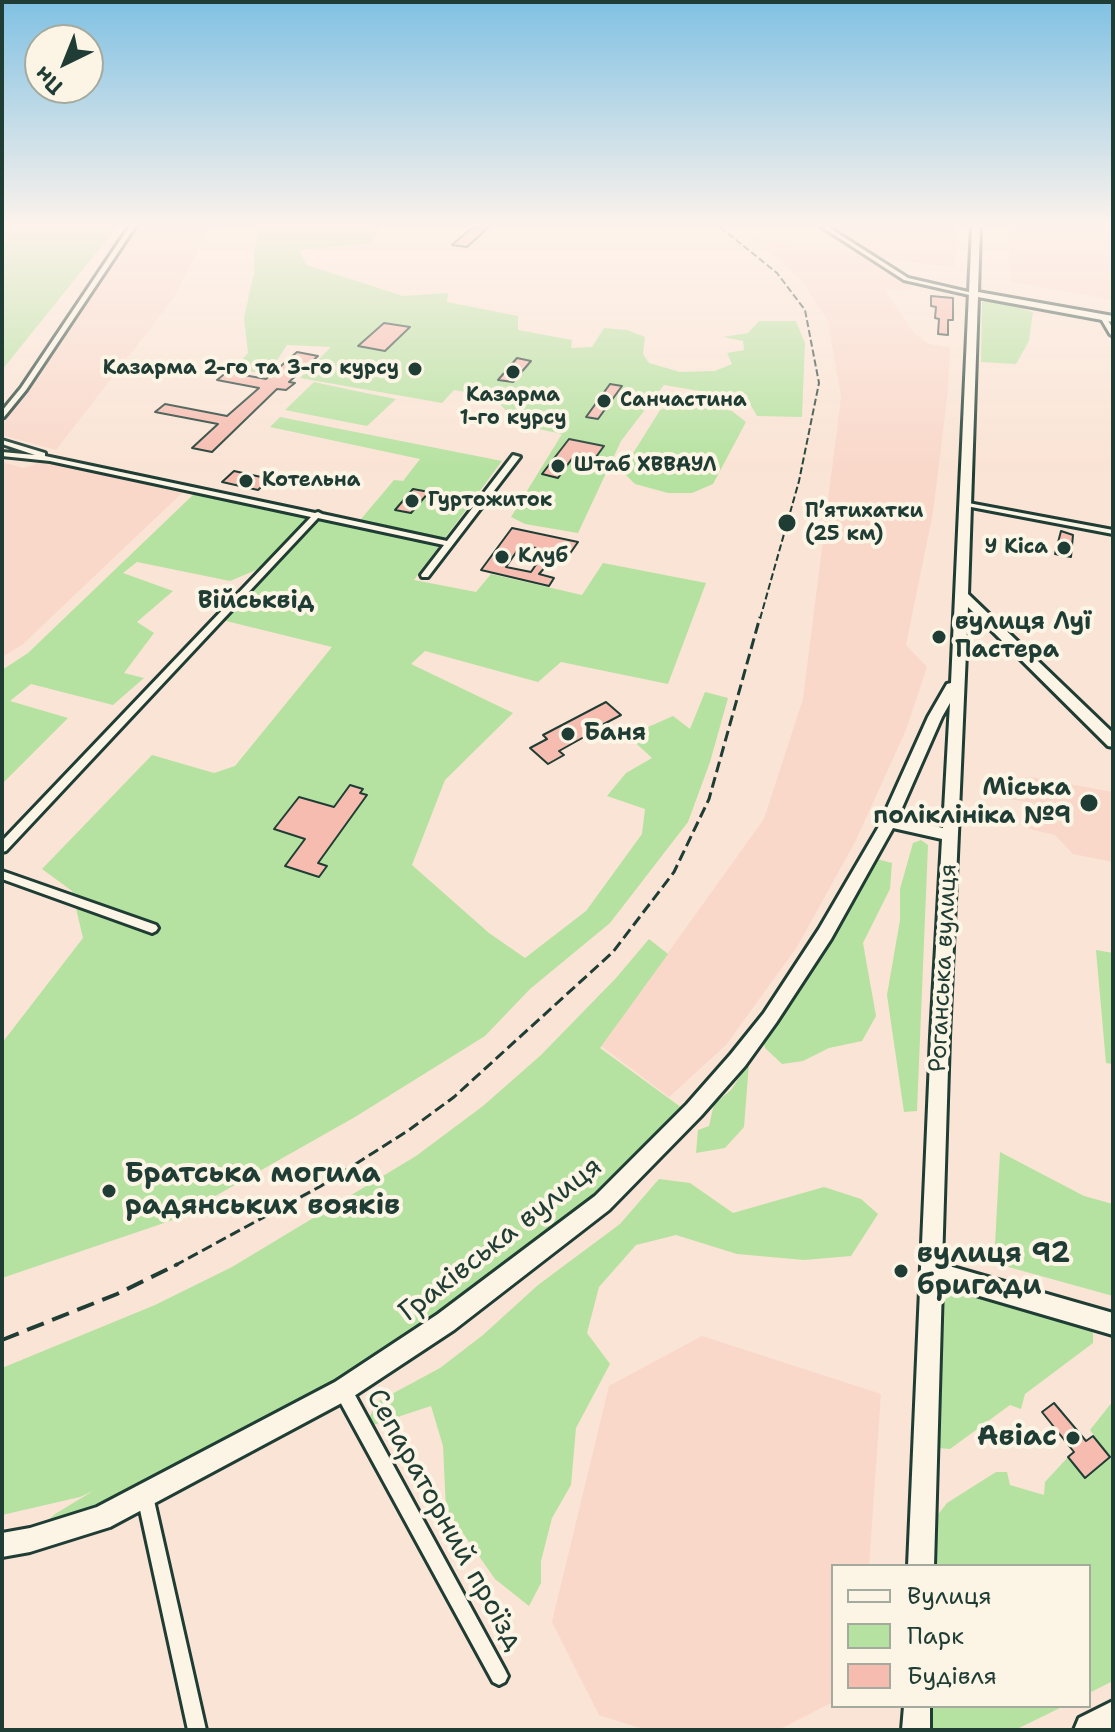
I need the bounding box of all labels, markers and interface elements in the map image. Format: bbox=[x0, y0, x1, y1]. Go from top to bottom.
north arrow bbox=[24, 24, 104, 104]
text: Пн bbox=[28, 60, 69, 101]
place label: Казарма 2-го та 3-го курсу bbox=[103, 357, 399, 381]
marker: Казарма 2-го та 3-го курсу bbox=[406, 360, 424, 378]
marker: Казарма 1-го курсу bbox=[504, 363, 522, 381]
place label: Казарма 1-го курсу bbox=[460, 384, 566, 431]
place label: Санчастина bbox=[620, 389, 747, 413]
marker: Санчастина bbox=[595, 392, 613, 410]
place label: Штаб ХВВАУЛ bbox=[574, 454, 717, 478]
marker: Штаб ХВВАУЛ bbox=[549, 457, 567, 475]
place label: Котельна bbox=[262, 469, 360, 493]
marker: Котельна bbox=[237, 472, 255, 490]
place label: Гуртожиток bbox=[428, 489, 552, 513]
marker: Гуртожиток bbox=[403, 492, 421, 510]
place label: Пʼятихатки (25 км) bbox=[805, 500, 923, 547]
marker: Пʼятихатки (25 км) bbox=[776, 512, 798, 534]
place label: У Кіса bbox=[984, 536, 1048, 560]
marker: У Кіса bbox=[1055, 539, 1073, 557]
place label: Клуб bbox=[518, 545, 568, 569]
marker: Клуб bbox=[493, 548, 511, 566]
district label: Військвід bbox=[198, 588, 314, 616]
place label: вулиця Луї Пастера bbox=[955, 609, 1091, 665]
marker: вулиця Луї Пастера bbox=[930, 628, 948, 646]
place label: Баня bbox=[584, 720, 646, 748]
marker: Баня bbox=[559, 725, 577, 743]
place label: Міська поліклініка №9 bbox=[873, 775, 1071, 831]
marker: Міська поліклініка №9 bbox=[1078, 792, 1100, 814]
street label: Роганська вулиця bbox=[924, 863, 964, 1073]
street label: Граківська вулиця bbox=[393, 1150, 609, 1330]
place label: Братська могила радянських вояків bbox=[125, 1158, 400, 1224]
marker: Братська могила радянських вояків bbox=[100, 1182, 118, 1200]
place label: вулиця 92 бригади bbox=[917, 1238, 1070, 1304]
marker: вулиця 92 бригади bbox=[892, 1262, 910, 1280]
street label: Сепараторний проїзд bbox=[358, 1383, 530, 1657]
place label: Авіас bbox=[977, 1421, 1057, 1455]
marker: Авіас bbox=[1064, 1429, 1082, 1447]
legend bbox=[831, 1564, 1091, 1708]
text: Вулиця bbox=[907, 1580, 992, 1612]
text: Парк bbox=[907, 1620, 964, 1652]
text: Будівля bbox=[907, 1660, 997, 1692]

